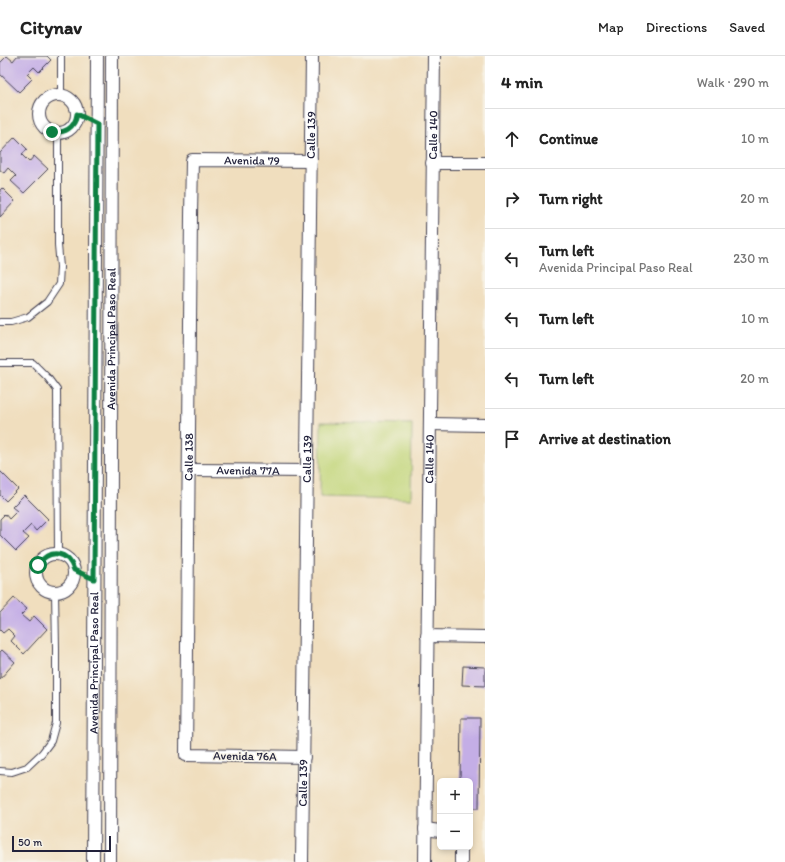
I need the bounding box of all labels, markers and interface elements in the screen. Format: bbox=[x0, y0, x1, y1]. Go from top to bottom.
text: Citynav bbox=[20, 16, 82, 39]
text: Map bbox=[598, 19, 624, 36]
text: Directions bbox=[646, 19, 707, 36]
text: Saved bbox=[729, 19, 765, 36]
text: 4 min bbox=[501, 72, 543, 92]
text: Walk · 290 m bbox=[697, 75, 769, 90]
street label: Calle 140 bbox=[426, 110, 440, 160]
street label: Calle 139 bbox=[304, 111, 318, 159]
route end bbox=[43, 123, 61, 141]
icon: ahead bbox=[501, 128, 523, 150]
text: Continue bbox=[539, 130, 598, 148]
text: 10 m bbox=[741, 131, 769, 146]
street label: Avenida 79 bbox=[224, 153, 280, 168]
icon: right bbox=[501, 188, 523, 210]
text: Turn right bbox=[539, 190, 603, 208]
text: 20 m bbox=[740, 191, 769, 206]
text: Turn left bbox=[539, 242, 594, 260]
icon: left bbox=[501, 248, 523, 270]
text: 230 m bbox=[733, 251, 769, 266]
text: Avenida Principal Paso Real bbox=[539, 260, 693, 275]
street label: Avenida Principal Paso Real bbox=[104, 267, 118, 410]
icon: left bbox=[501, 308, 523, 330]
text: Turn left bbox=[539, 310, 594, 328]
text: 10 m bbox=[741, 311, 769, 326]
icon: left bbox=[501, 368, 523, 390]
text: Turn left bbox=[539, 370, 594, 388]
text: 20 m bbox=[740, 371, 769, 386]
icon: arrive bbox=[501, 428, 523, 450]
text: Arrive at destination bbox=[539, 430, 671, 448]
street label: Calle 138 bbox=[182, 433, 196, 481]
street label: Calle 140 bbox=[422, 434, 437, 484]
street label: Calle 139 bbox=[300, 435, 314, 483]
street label: Avenida 77A bbox=[216, 463, 280, 478]
route start bbox=[29, 556, 47, 574]
street label: Avenida Principal Paso Real bbox=[87, 591, 101, 734]
street label: Avenida 76A bbox=[213, 748, 277, 764]
street label: Calle 139 bbox=[296, 759, 310, 807]
map controls bbox=[437, 778, 473, 850]
button: + bbox=[437, 778, 473, 814]
button: − bbox=[437, 814, 473, 850]
scale bar bbox=[12, 834, 111, 853]
text: 50 m bbox=[18, 836, 42, 849]

